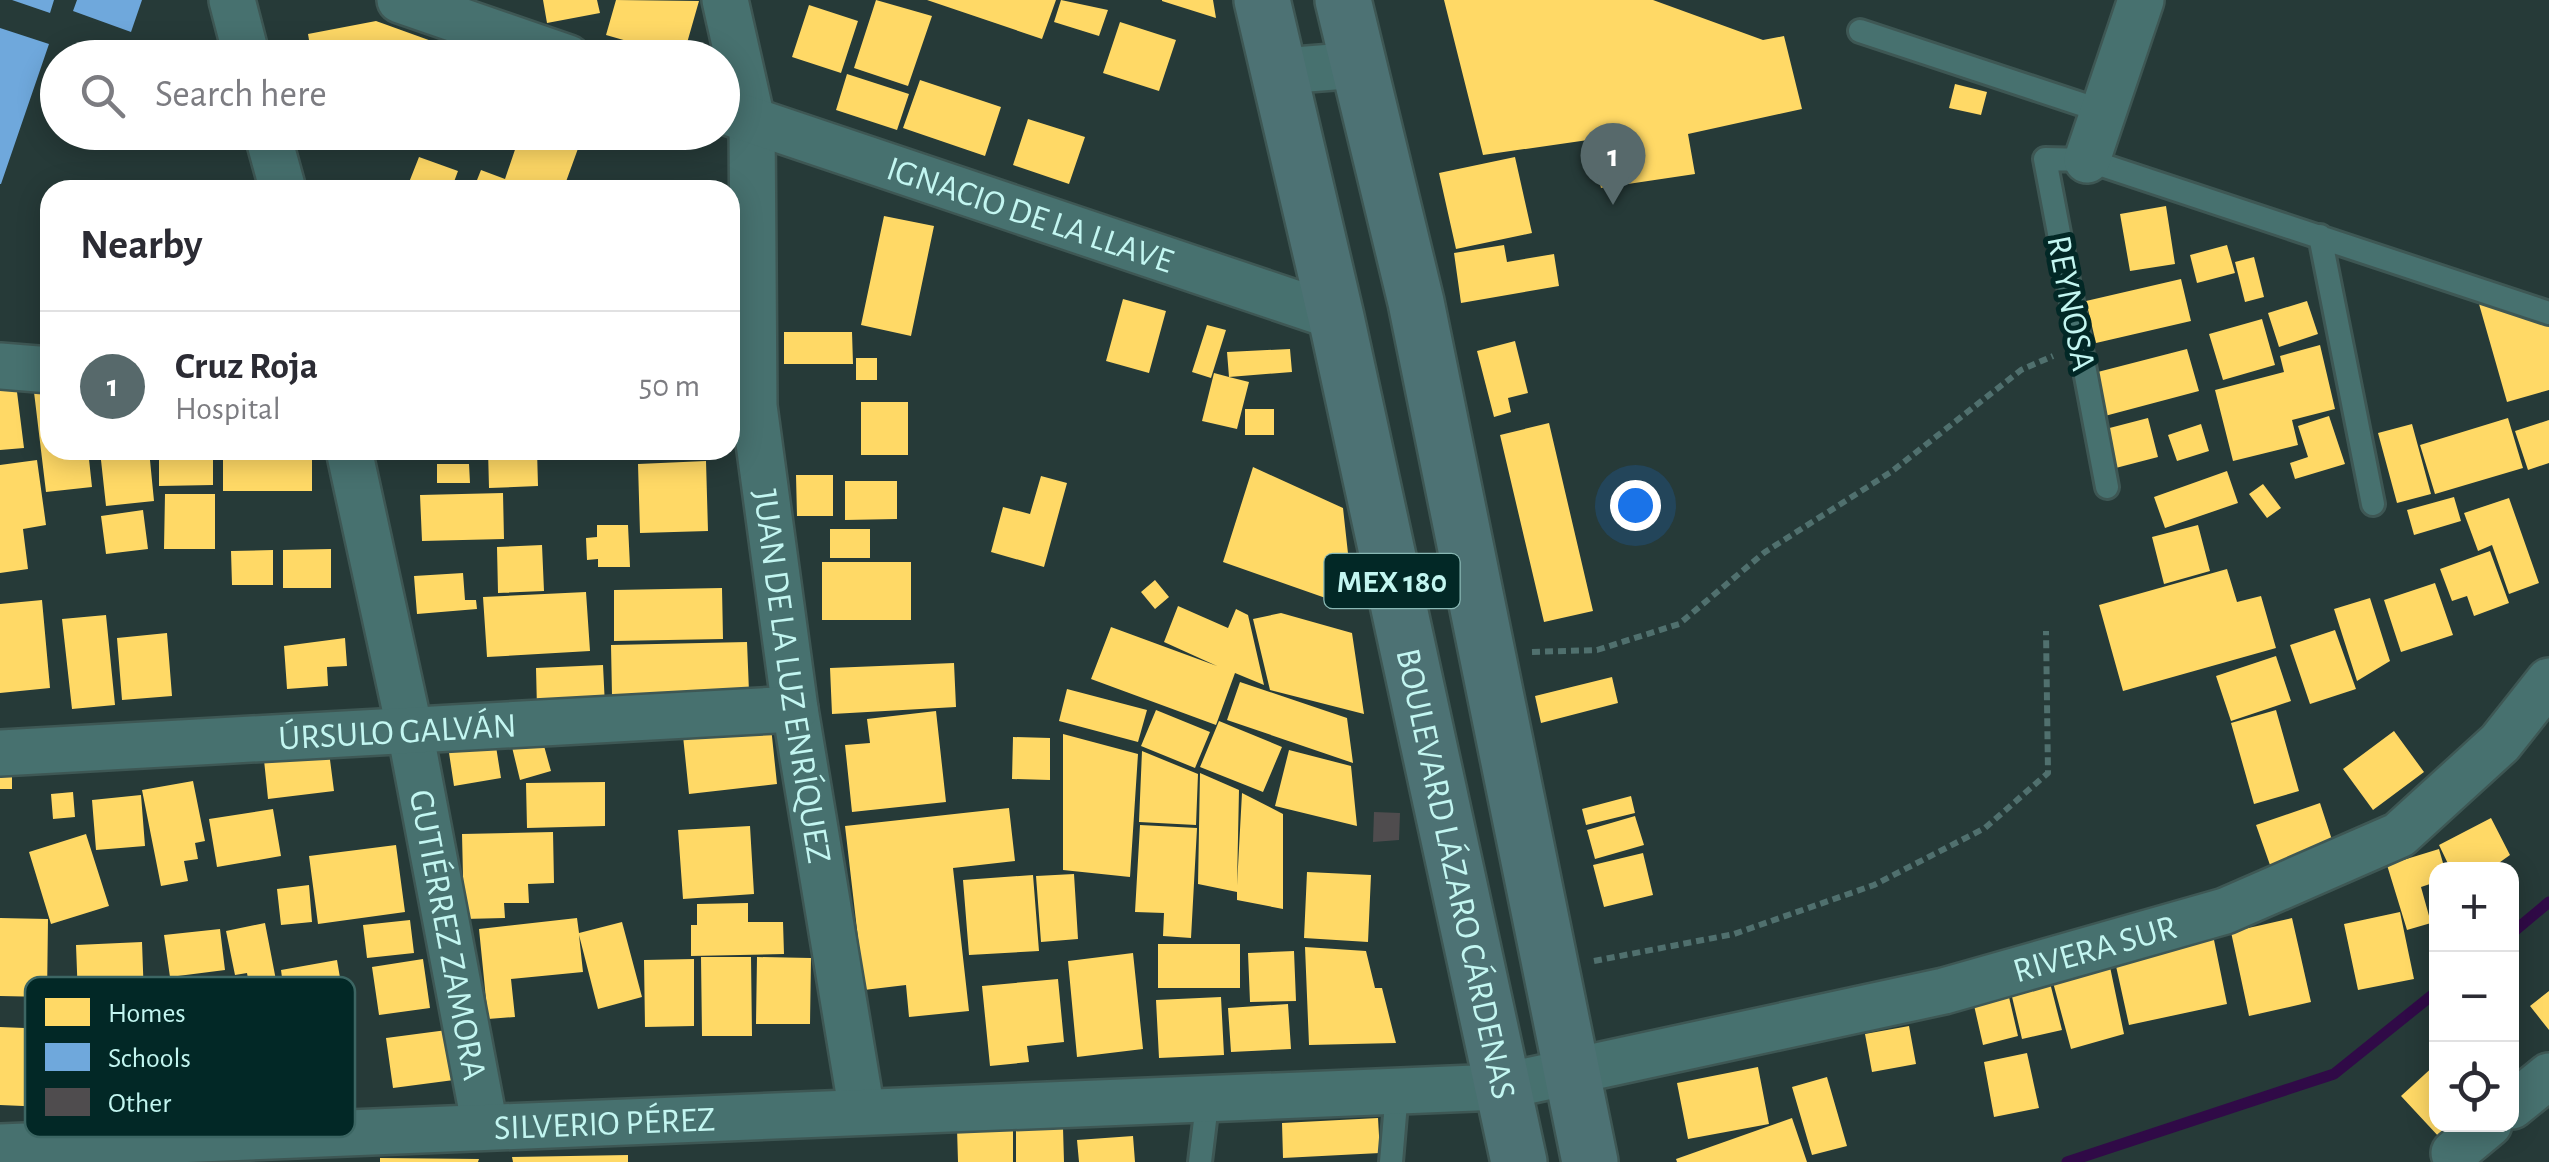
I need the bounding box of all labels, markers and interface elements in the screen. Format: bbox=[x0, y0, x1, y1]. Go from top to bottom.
search box bbox=[40, 40, 740, 150]
icon: search bbox=[75, 68, 130, 123]
text: Search here bbox=[155, 76, 327, 114]
pin: 1 bbox=[1580, 122, 1646, 205]
street label: IGNACIO DE LA LLAVE bbox=[882, 151, 1177, 280]
text: Nearby bbox=[80, 224, 203, 266]
street label: REYNOSA bbox=[2040, 233, 2101, 374]
text: Cruz Roja bbox=[175, 348, 318, 386]
text: 1 bbox=[107, 370, 118, 402]
text: 50 m bbox=[639, 370, 700, 402]
text: Hospital bbox=[175, 393, 281, 425]
your location bbox=[1610, 480, 1661, 531]
street label: JUAN DE LA LUZ ENRÍQUEZ bbox=[746, 487, 836, 866]
road number: MEX 180 bbox=[1324, 554, 1460, 608]
street label: BOULEVARD LÁZARO CÁRDENAS bbox=[1389, 645, 1521, 1102]
street label: ÚRSULO GALVÁN bbox=[277, 708, 517, 757]
street label: GUTIÉRREZ ZAMORA bbox=[403, 787, 492, 1083]
map controls bbox=[2429, 862, 2519, 1132]
button: + bbox=[2429, 862, 2519, 952]
street label: RIVERA SUR bbox=[2009, 910, 2181, 989]
button: − bbox=[2429, 952, 2519, 1042]
legend bbox=[25, 977, 355, 1137]
text: Homes bbox=[108, 1000, 186, 1028]
button: locate bbox=[2429, 1042, 2519, 1132]
text: Schools bbox=[108, 1045, 191, 1073]
text: Other bbox=[108, 1090, 171, 1118]
street label: SILVERIO PÉREZ bbox=[493, 1102, 716, 1146]

